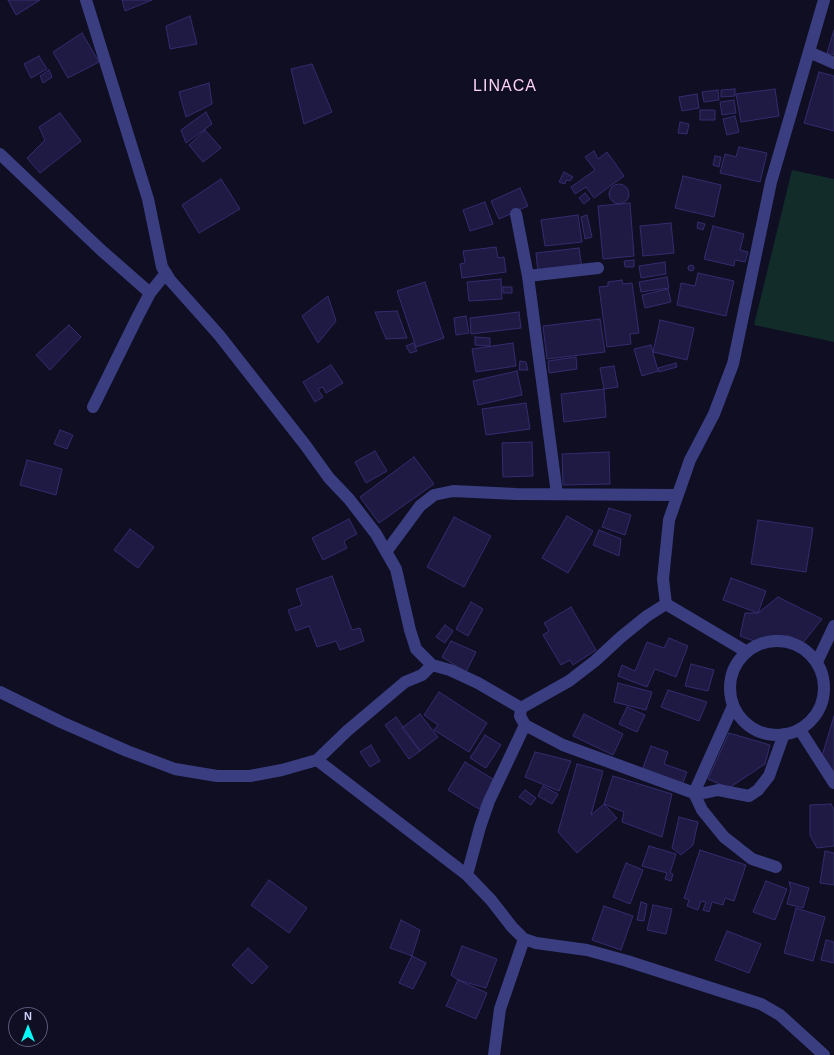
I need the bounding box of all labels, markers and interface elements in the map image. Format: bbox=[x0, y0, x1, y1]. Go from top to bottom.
district label: LINACA bbox=[473, 77, 537, 97]
north arrow bbox=[8, 1007, 48, 1047]
text: N bbox=[24, 1010, 32, 1022]

